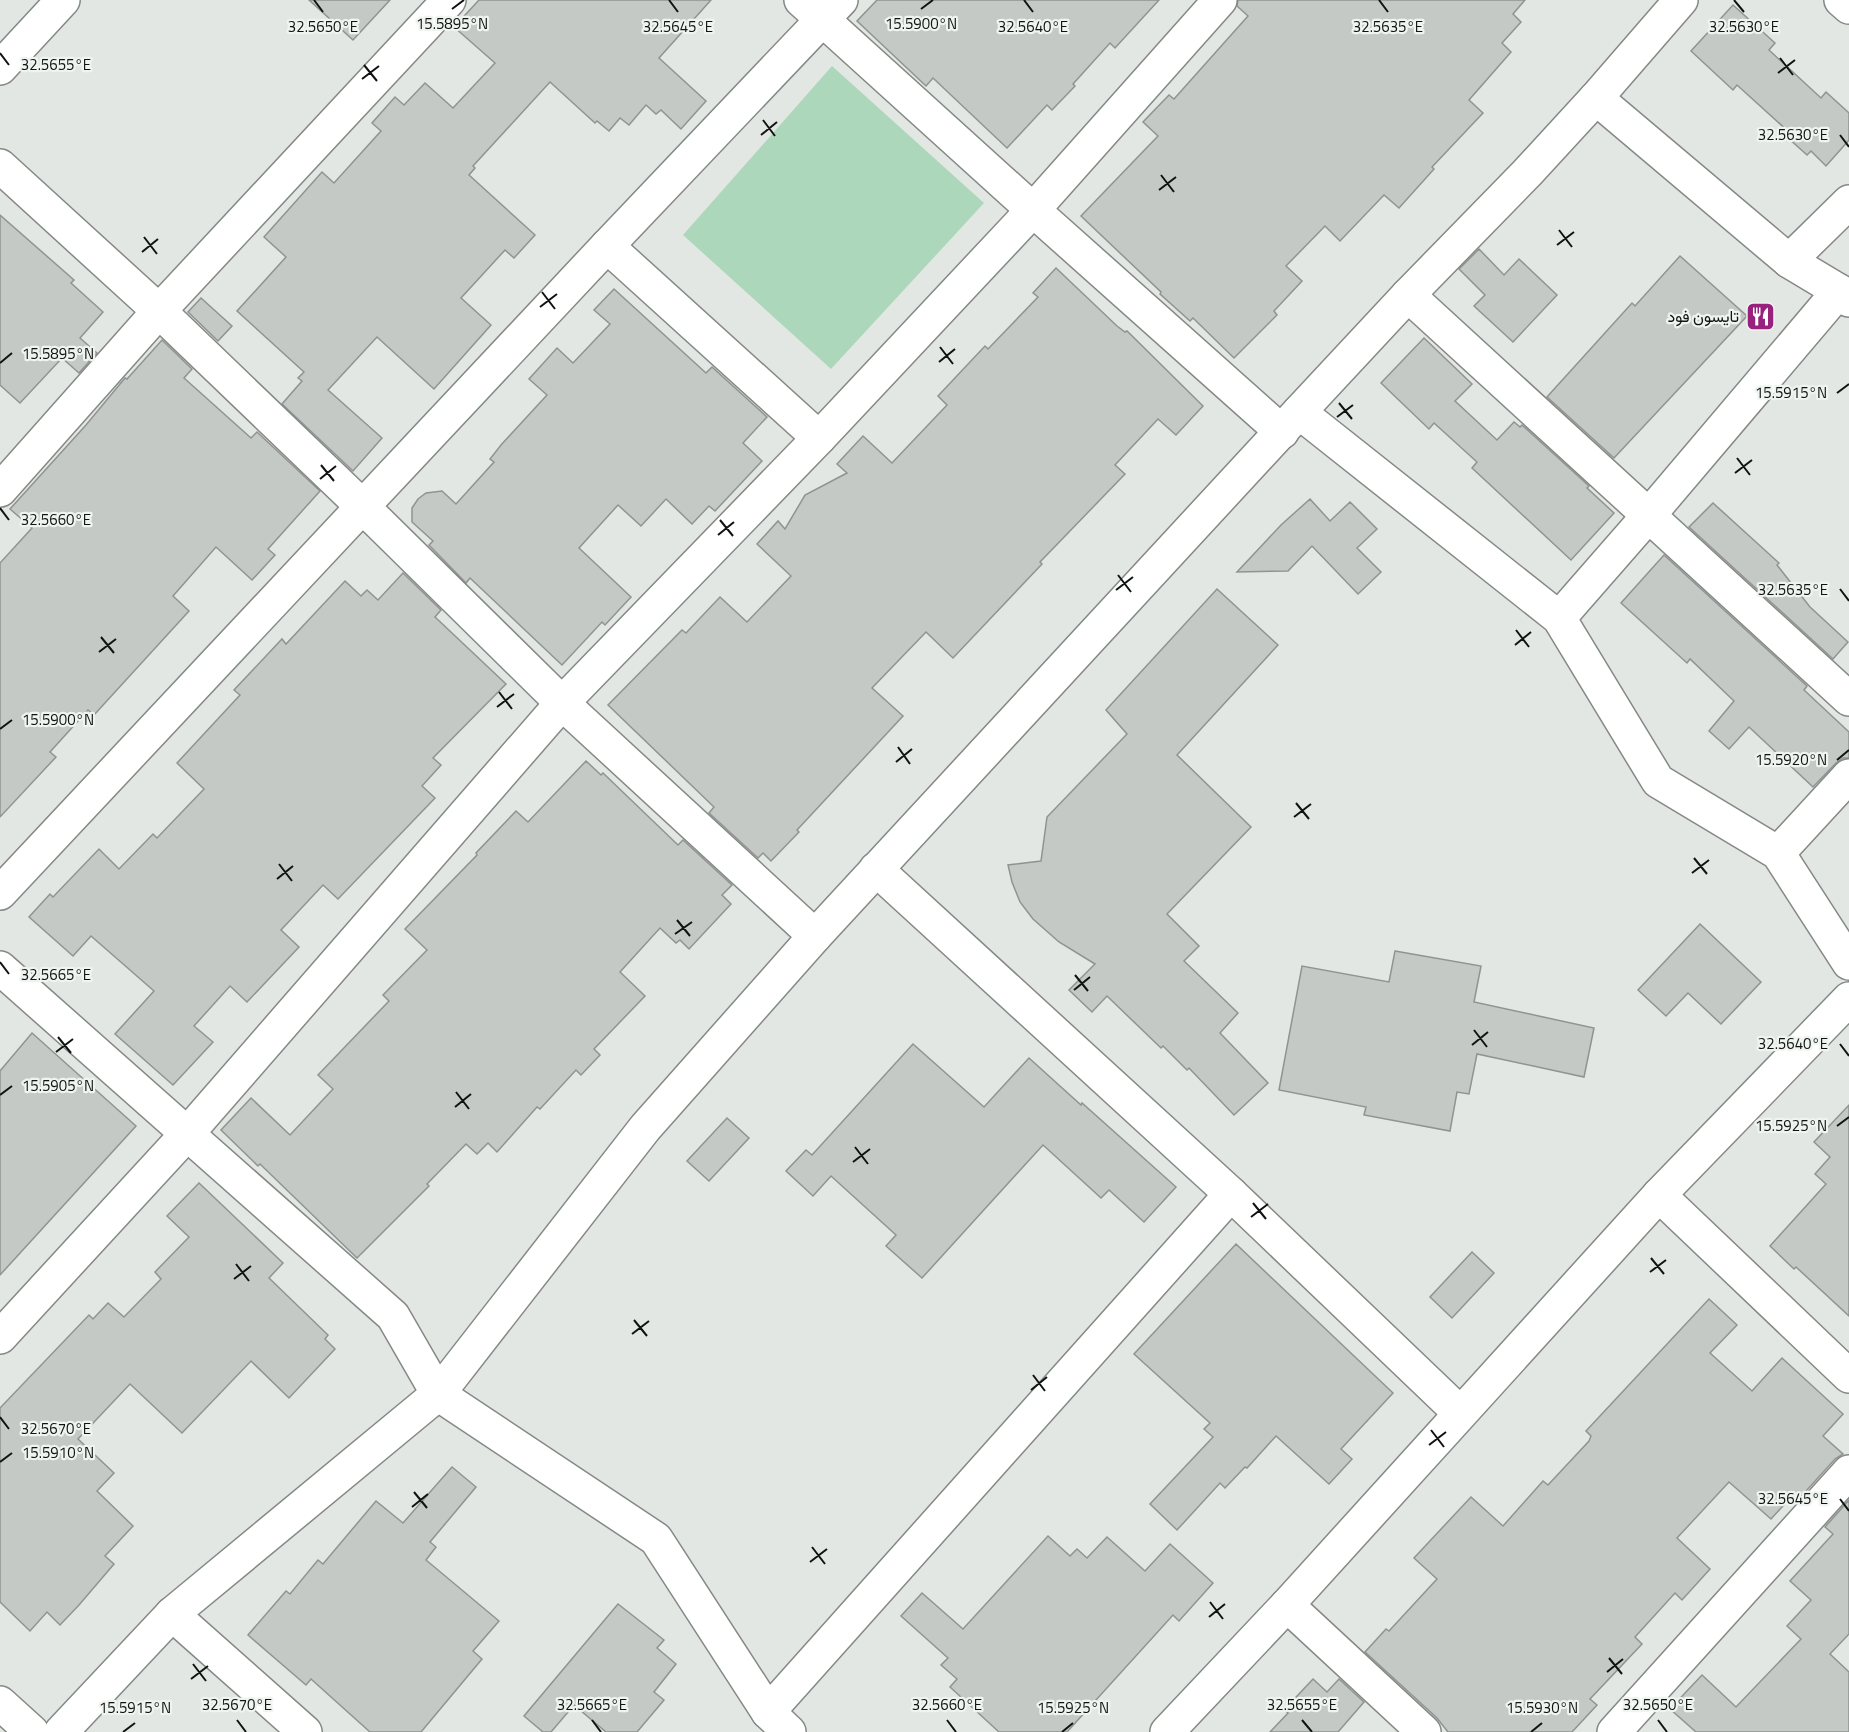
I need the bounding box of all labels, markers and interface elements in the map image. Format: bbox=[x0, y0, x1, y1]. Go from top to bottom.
text: 15.5895°N bbox=[416, 12, 488, 35]
text: 15.5900°N bbox=[885, 12, 957, 35]
text: 32.5650°E bbox=[288, 15, 358, 38]
text: 32.5645°E bbox=[643, 15, 713, 38]
text: 32.5640°E bbox=[998, 15, 1068, 38]
text: 32.5635°E bbox=[1353, 15, 1423, 38]
text: 32.5630°E bbox=[1709, 15, 1779, 38]
text: 32.5655°E bbox=[21, 53, 91, 76]
text: 32.5630°E bbox=[1758, 123, 1828, 146]
restaurant icon: تايسون فود bbox=[1744, 300, 1776, 332]
place label: تايسون فود bbox=[1667, 304, 1739, 328]
text: 15.5895°N bbox=[22, 342, 94, 365]
text: 15.5915°N bbox=[1755, 381, 1827, 404]
text: 32.5660°E bbox=[21, 508, 91, 531]
text: 32.5635°E bbox=[1758, 578, 1828, 601]
text: 15.5900°N bbox=[22, 708, 94, 731]
text: 15.5920°N bbox=[1755, 748, 1827, 771]
text: 32.5665°E bbox=[21, 963, 91, 986]
text: 32.5640°E bbox=[1758, 1032, 1828, 1055]
text: 15.5905°N bbox=[22, 1074, 94, 1097]
text: 15.5925°N bbox=[1755, 1114, 1827, 1137]
text: 32.5670°E bbox=[21, 1417, 91, 1440]
text: 15.5910°N bbox=[22, 1441, 94, 1464]
text: 32.5645°E bbox=[1758, 1487, 1828, 1510]
text: 32.5670°E bbox=[202, 1693, 272, 1716]
text: 32.5665°E bbox=[557, 1693, 627, 1716]
text: 32.5660°E bbox=[912, 1693, 982, 1716]
text: 32.5655°E bbox=[1267, 1693, 1337, 1716]
text: 32.5650°E bbox=[1623, 1693, 1693, 1716]
text: 15.5915°N bbox=[99, 1696, 171, 1719]
text: 15.5925°N bbox=[1037, 1696, 1109, 1719]
text: 15.5930°N bbox=[1506, 1696, 1578, 1719]

